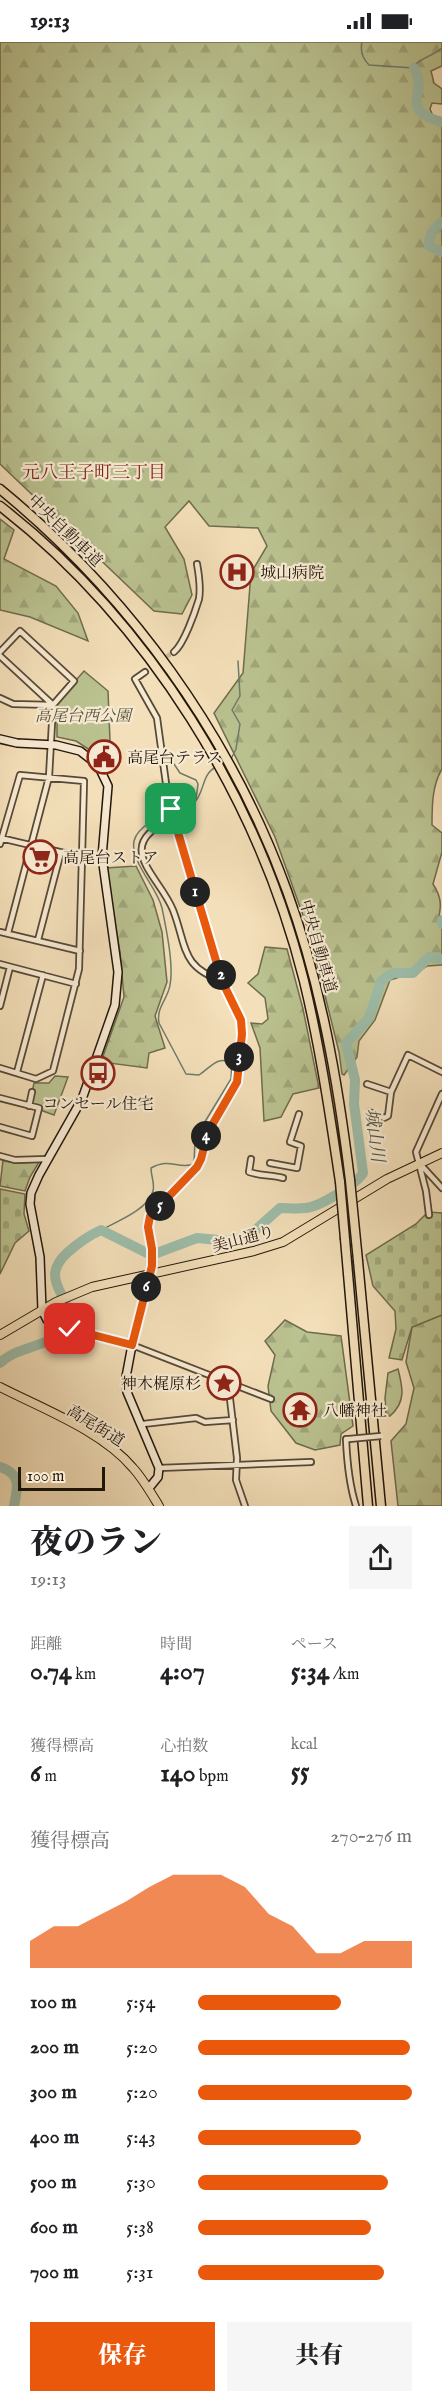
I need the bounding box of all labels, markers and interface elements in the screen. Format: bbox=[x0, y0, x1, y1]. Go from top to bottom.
text: 19:13 bbox=[30, 7, 70, 35]
district label: 元八王子町三丁目 bbox=[22, 462, 166, 485]
street label: 中央自動車道 bbox=[23, 491, 106, 572]
hospital icon: 城山病院 bbox=[219, 554, 255, 590]
place label: 城山病院 bbox=[260, 564, 324, 584]
park label: 高尾台西公園 bbox=[35, 707, 134, 727]
public building icon: 高尾台テラス bbox=[86, 739, 122, 775]
place label: 高尾台テラス bbox=[127, 749, 223, 769]
pin bbox=[145, 783, 196, 834]
icon: arrive bbox=[154, 792, 187, 825]
supermarket icon: 高尾台ストア bbox=[22, 839, 58, 875]
place label: 高尾台ストア bbox=[63, 849, 159, 869]
pin: 1 bbox=[180, 877, 210, 907]
text: 1 bbox=[192, 882, 198, 902]
street label: 中央自動車道 bbox=[294, 898, 340, 995]
pin: 2 bbox=[206, 960, 236, 990]
text: 2 bbox=[217, 965, 225, 985]
pin: 3 bbox=[224, 1042, 254, 1072]
text: 3 bbox=[236, 1047, 242, 1067]
bus stop icon: コンセール住宅 bbox=[80, 1055, 116, 1091]
place label: コンセール住宅 bbox=[42, 1095, 154, 1115]
water label: 城山川 bbox=[359, 1107, 388, 1165]
pin: 4 bbox=[191, 1121, 221, 1151]
text: 4 bbox=[202, 1126, 210, 1146]
pin: 5 bbox=[145, 1191, 175, 1221]
text: 5 bbox=[157, 1196, 163, 1216]
street label: 美山通り bbox=[210, 1222, 277, 1258]
pin: 6 bbox=[131, 1272, 161, 1302]
text: 6 bbox=[143, 1277, 149, 1297]
pin bbox=[44, 1303, 95, 1354]
icon: check bbox=[53, 1312, 86, 1345]
place icon: 神木梶原杉 bbox=[206, 1365, 242, 1401]
place label: 神木梶原杉 bbox=[121, 1375, 201, 1395]
temple icon: 八幡神社 bbox=[282, 1392, 318, 1428]
street label: 高尾街道 bbox=[62, 1401, 127, 1452]
place label: 八幡神社 bbox=[323, 1402, 387, 1422]
scale bar bbox=[18, 1464, 105, 1492]
text: 100 m bbox=[27, 1467, 64, 1487]
text: 夜のラン bbox=[30, 1523, 162, 1565]
button: share bbox=[349, 1526, 412, 1589]
text: 19:13 bbox=[30, 1567, 66, 1592]
text: 距離 bbox=[30, 1635, 62, 1655]
text: 時間 bbox=[160, 1635, 192, 1655]
text: ペース bbox=[291, 1635, 338, 1655]
text: 0.74 bbox=[30, 1655, 72, 1688]
text: 4:07 bbox=[160, 1655, 205, 1688]
text: 5:34 bbox=[291, 1655, 329, 1688]
text: km bbox=[72, 1665, 96, 1685]
text: /km bbox=[329, 1665, 359, 1685]
text: kcal bbox=[291, 1735, 317, 1755]
text: 獲得標高 bbox=[30, 1737, 94, 1757]
text: 心拍数 bbox=[160, 1737, 208, 1757]
text: 55 bbox=[291, 1755, 310, 1788]
text: 6 bbox=[30, 1757, 41, 1790]
text: 140 bbox=[160, 1757, 196, 1790]
text: m bbox=[41, 1767, 57, 1787]
text: bpm bbox=[196, 1767, 229, 1787]
text: 270–276 m bbox=[330, 1824, 412, 1849]
text: 獲得標高 bbox=[30, 1829, 110, 1854]
text: 100 m bbox=[30, 1990, 77, 2015]
text: 5:54 bbox=[126, 1990, 155, 2015]
text: 200 m bbox=[30, 2035, 79, 2060]
text: 5:20 bbox=[126, 2035, 158, 2060]
text: 300 m bbox=[30, 2080, 77, 2105]
text: 5:20 bbox=[126, 2080, 158, 2105]
text: 400 m bbox=[30, 2125, 79, 2150]
text: 5:43 bbox=[126, 2125, 156, 2150]
text: 500 m bbox=[30, 2170, 77, 2195]
text: 5:30 bbox=[126, 2170, 156, 2195]
text: 600 m bbox=[30, 2215, 78, 2240]
text: 5:38 bbox=[126, 2215, 154, 2240]
text: 700 m bbox=[30, 2260, 79, 2285]
text: 5:31 bbox=[126, 2260, 153, 2285]
button: 保存 bbox=[30, 2322, 215, 2391]
button: 共有 bbox=[227, 2322, 412, 2391]

